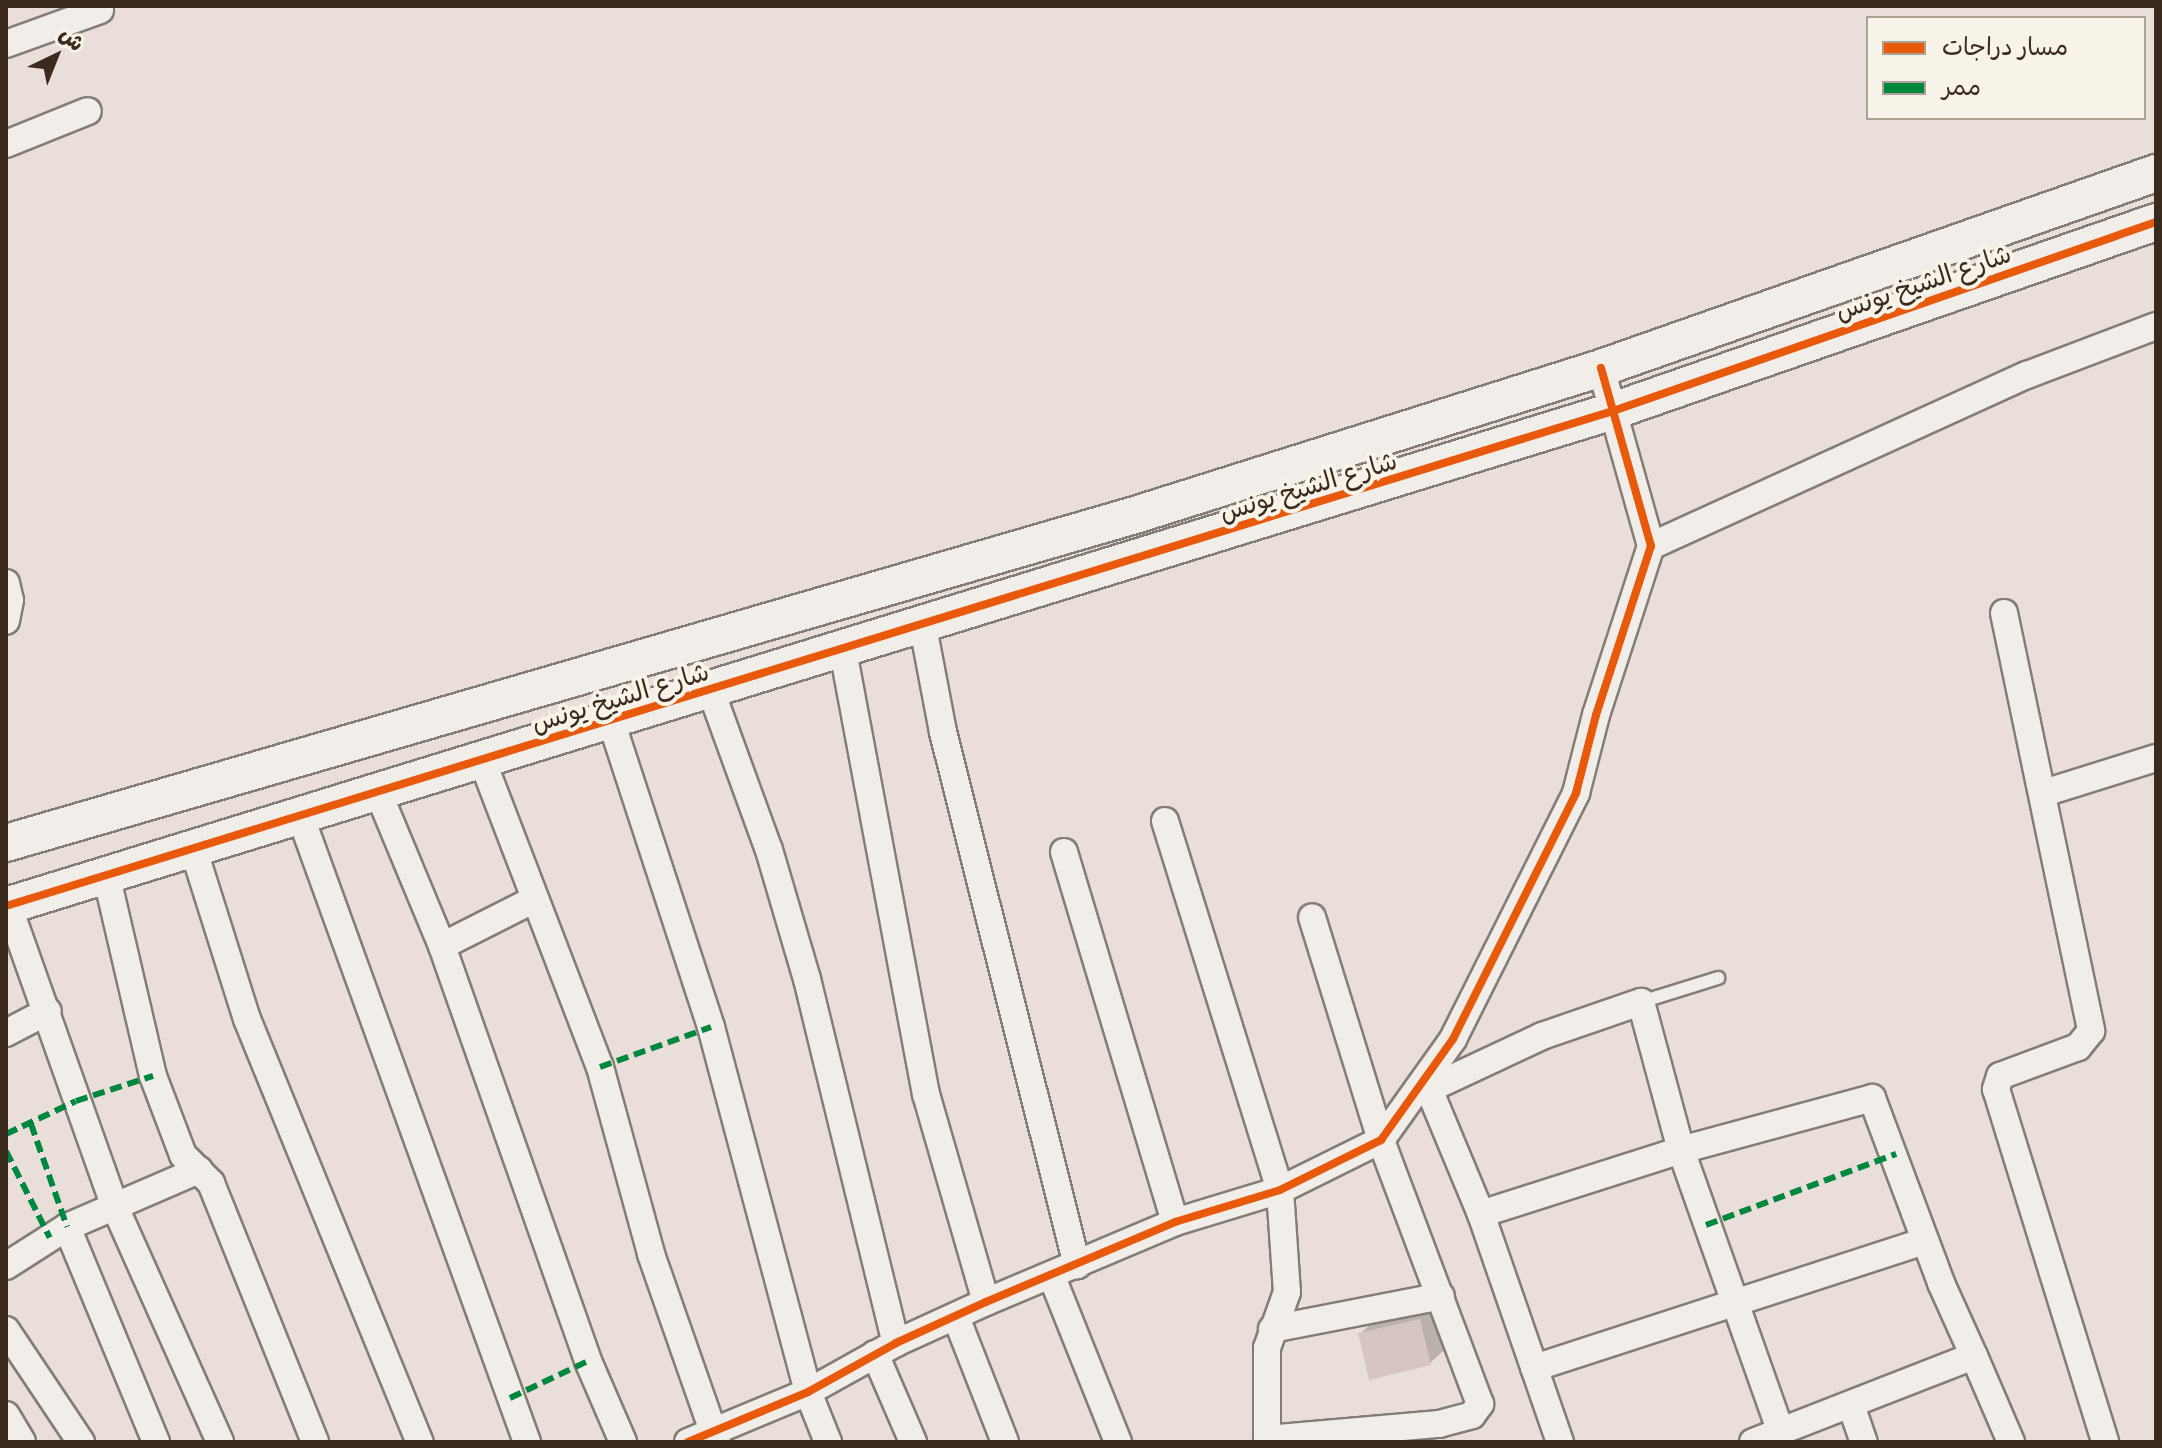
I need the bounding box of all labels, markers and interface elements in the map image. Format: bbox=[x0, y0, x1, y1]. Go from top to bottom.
north arrow bbox=[16, 16, 96, 96]
legend bbox=[1866, 16, 2146, 120]
text: ش bbox=[53, 19, 91, 58]
text: مسار دراجات bbox=[1942, 30, 2068, 62]
text: ممر bbox=[1942, 70, 1981, 102]
street label: شارع الشيخ يونس bbox=[1831, 237, 2015, 327]
street label: شارع الشيخ يونس bbox=[1215, 444, 1401, 528]
street label: شارع الشيخ يونس bbox=[527, 655, 713, 739]

